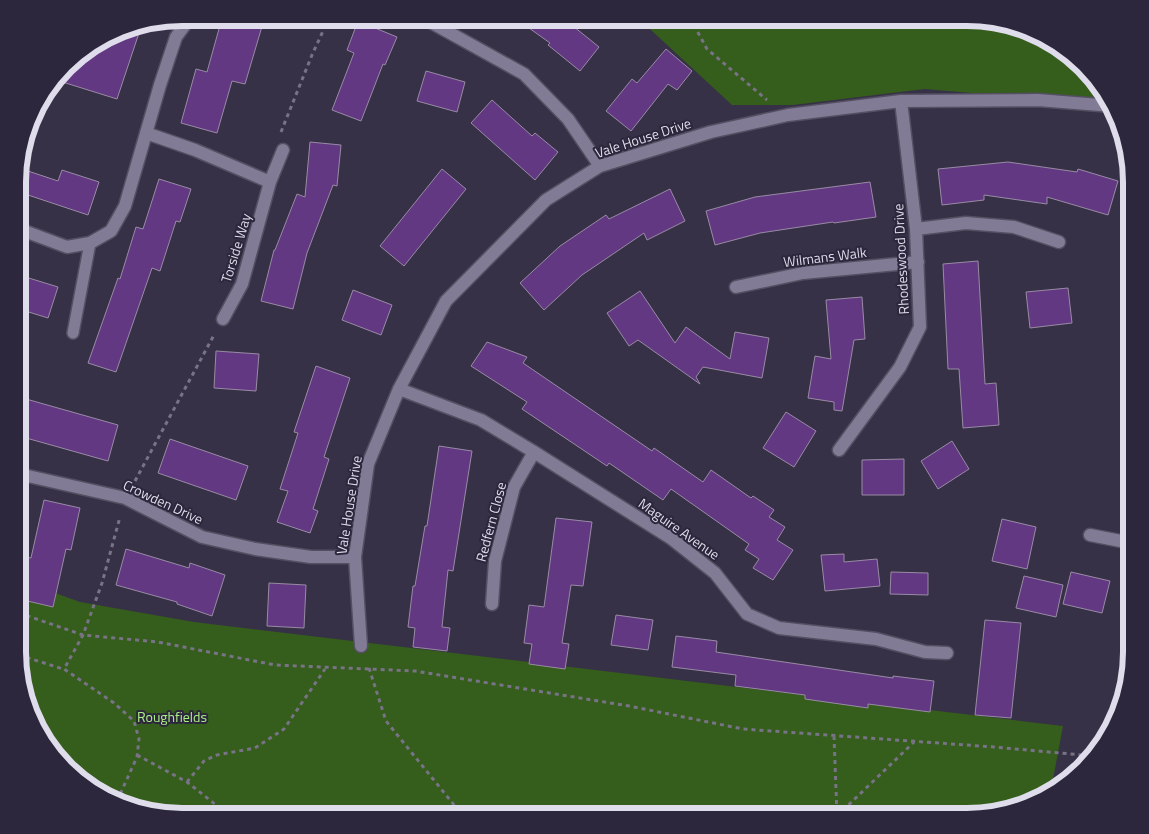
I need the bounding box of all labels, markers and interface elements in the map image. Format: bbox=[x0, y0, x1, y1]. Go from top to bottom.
street label: Vale House Drive bbox=[592, 112, 693, 163]
street label: Rhodeswood Drive bbox=[887, 203, 914, 315]
street label: Torside Way bbox=[215, 210, 256, 285]
street label: Wilmans Walk bbox=[782, 241, 868, 272]
street label: Vale House Drive bbox=[330, 454, 367, 556]
street label: Crowden Drive bbox=[120, 474, 207, 529]
street label: Redfern Close bbox=[470, 480, 511, 564]
street label: Maguire Avenue bbox=[634, 493, 724, 564]
park label: Roughfields bbox=[137, 706, 207, 727]

